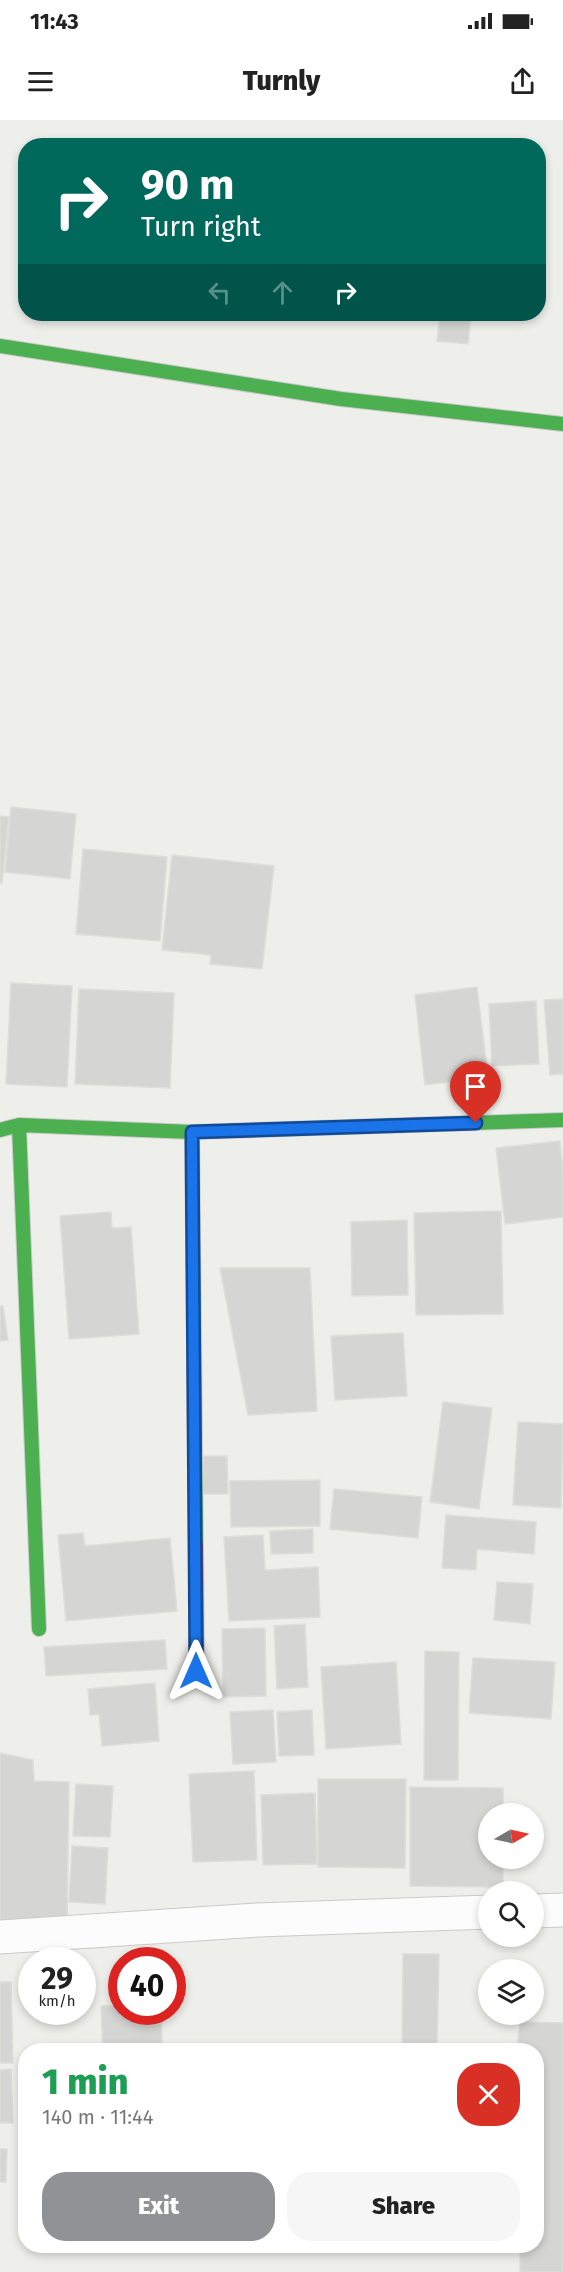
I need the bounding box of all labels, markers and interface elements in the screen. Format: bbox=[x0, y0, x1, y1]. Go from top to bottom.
text: 11:43 bbox=[30, 8, 79, 35]
icon: menu bbox=[24, 65, 57, 98]
text: Turnly bbox=[243, 65, 320, 97]
icon: share bbox=[506, 65, 539, 98]
text: 90 m bbox=[141, 160, 235, 210]
icon: right bbox=[42, 162, 120, 240]
text: Turn right bbox=[141, 211, 261, 243]
icon: left bbox=[203, 276, 236, 309]
icon: ahead bbox=[266, 276, 299, 309]
icon: right bbox=[329, 276, 362, 309]
pin bbox=[450, 1061, 501, 1123]
icon: arrive bbox=[459, 1070, 492, 1103]
position arrow bbox=[164, 1639, 228, 1703]
north arrow bbox=[478, 1803, 544, 1869]
map controls bbox=[478, 1803, 544, 2025]
button: search bbox=[478, 1881, 544, 1947]
speed limit sign: 40 bbox=[108, 1947, 186, 2025]
button: layers bbox=[478, 1959, 544, 2025]
text: 29 bbox=[41, 1961, 73, 1997]
text: km/h bbox=[38, 1992, 76, 2010]
text: 1 min bbox=[42, 2060, 128, 2104]
button: close bbox=[457, 2063, 520, 2126]
text: 140 m · 11:44 bbox=[42, 2105, 153, 2129]
button: Exit bbox=[42, 2172, 275, 2241]
button: Share bbox=[287, 2172, 520, 2241]

